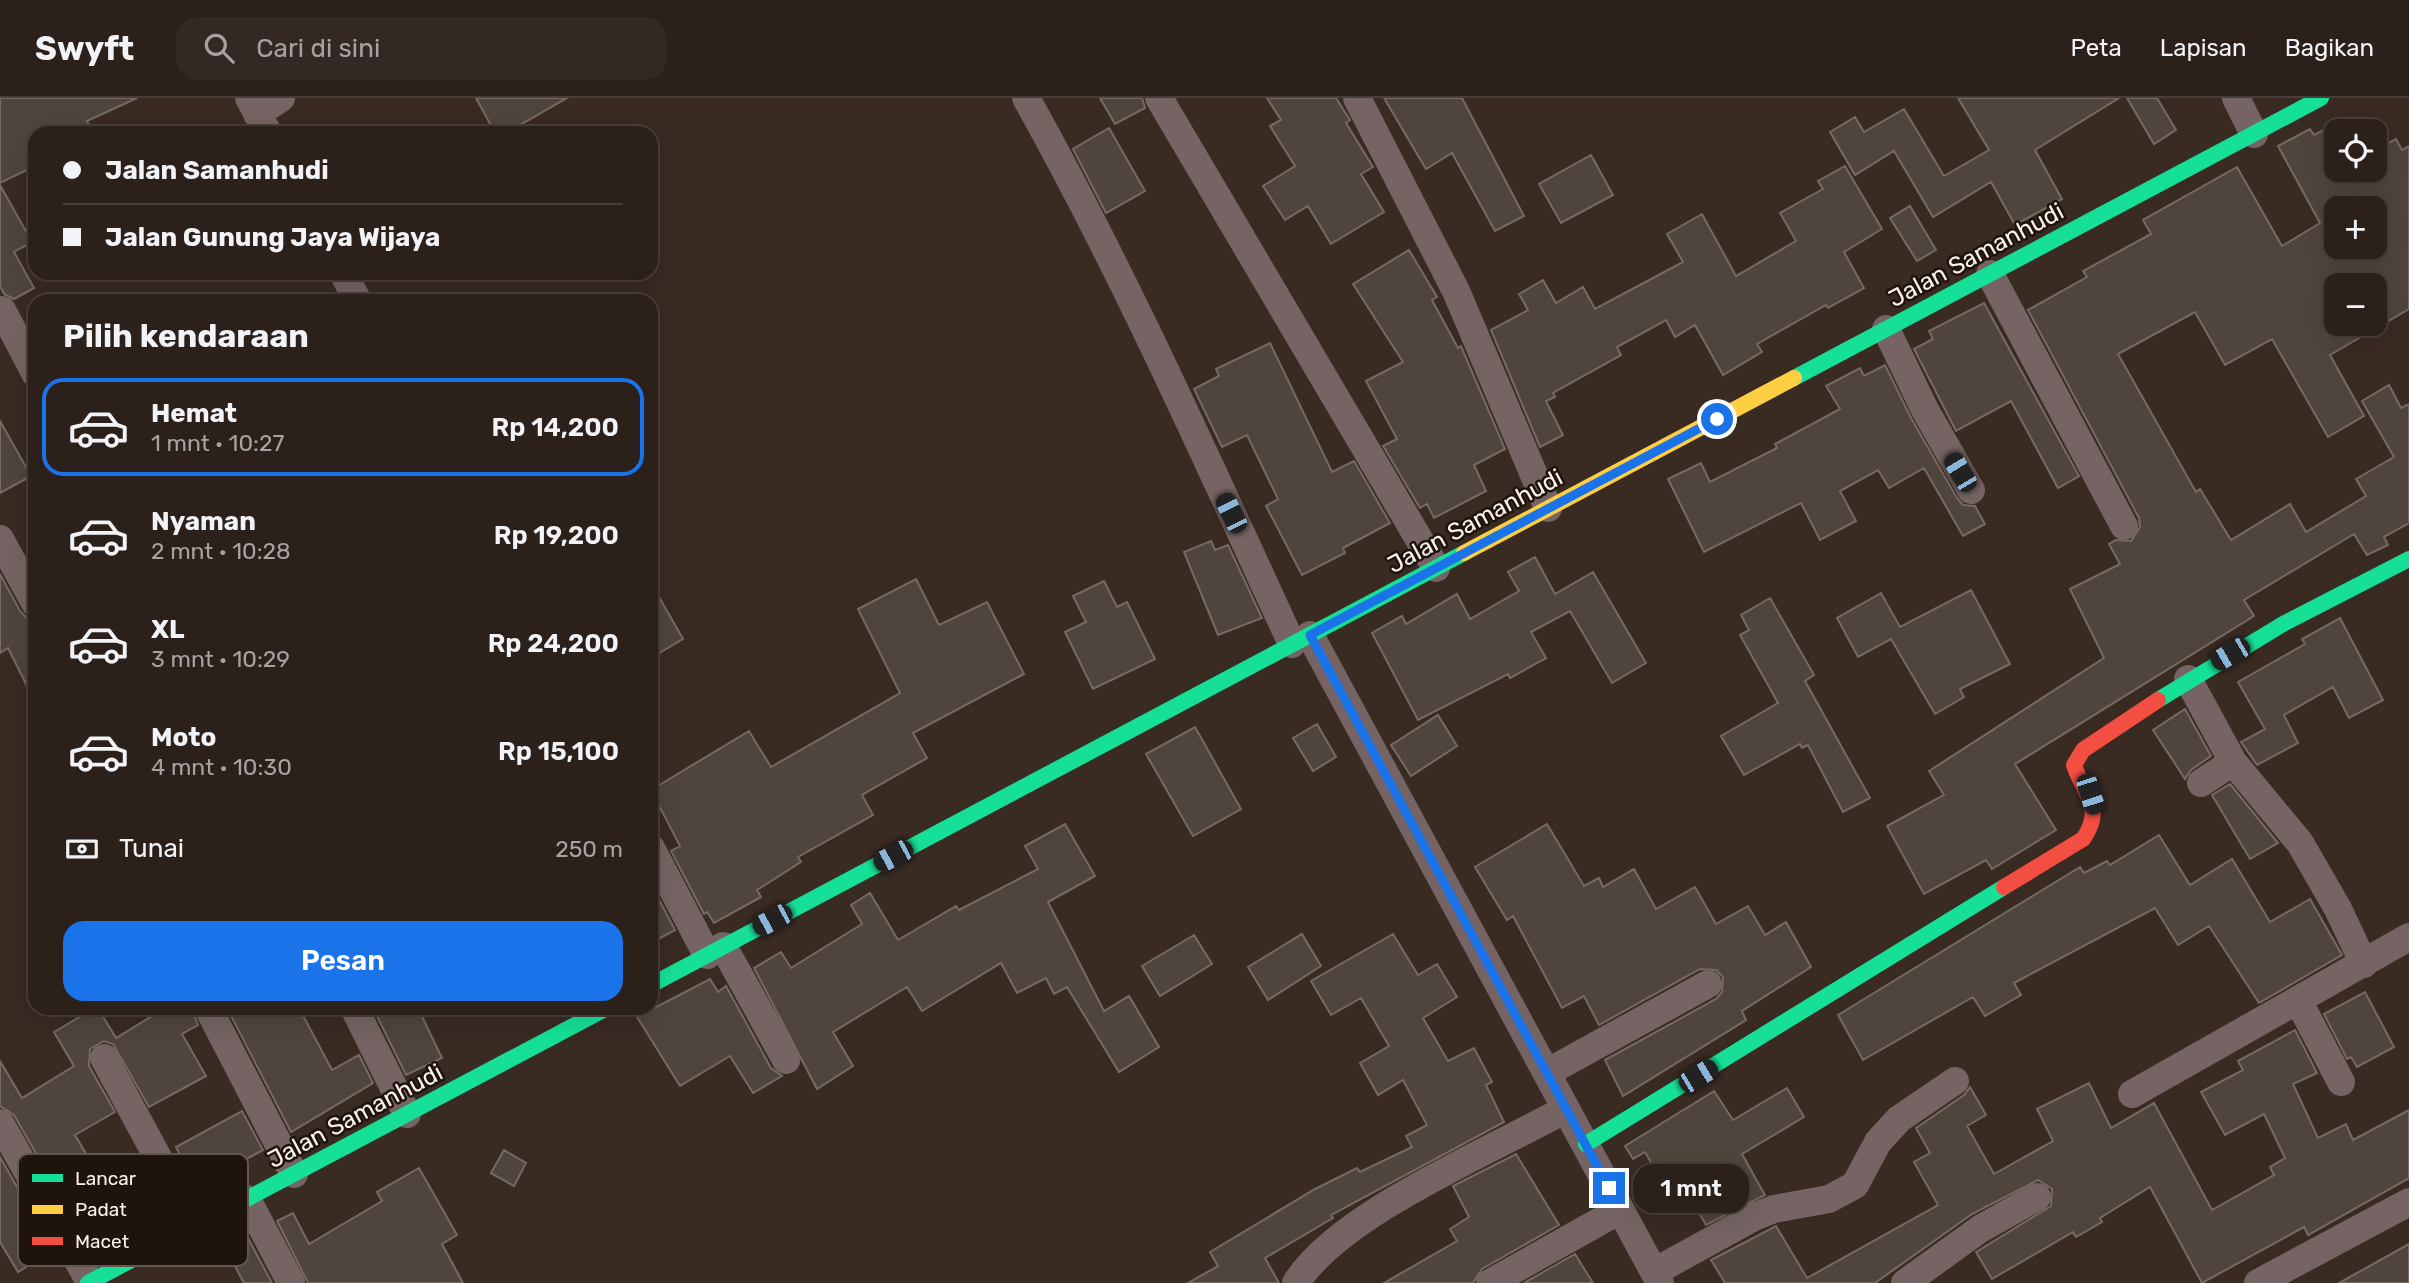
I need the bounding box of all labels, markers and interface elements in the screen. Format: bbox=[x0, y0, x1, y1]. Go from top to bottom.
search box bbox=[176, 17, 666, 80]
text: Swyft bbox=[35, 29, 134, 68]
icon: search bbox=[200, 29, 238, 67]
text: Cari di sini bbox=[256, 33, 380, 64]
text: Peta bbox=[2070, 34, 2122, 62]
text: Lapisan bbox=[2160, 34, 2247, 62]
text: Bagikan bbox=[2285, 34, 2374, 62]
map controls bbox=[2324, 119, 2387, 336]
button: locate bbox=[2324, 119, 2387, 182]
text: Jalan Samanhudi bbox=[105, 155, 329, 186]
button: + bbox=[2324, 196, 2387, 259]
street label: Jalan Samanhudi bbox=[1884, 197, 2068, 313]
text: Jalan Gunung Jaya Wijaya bbox=[105, 222, 440, 253]
button: − bbox=[2324, 273, 2387, 336]
text: Pilih kendaraan bbox=[63, 317, 309, 355]
icon: car bbox=[67, 396, 130, 459]
text: Hemat bbox=[151, 398, 237, 429]
route start bbox=[1701, 403, 1733, 435]
text: Rp 14,200 bbox=[492, 412, 619, 443]
text: 1 mnt · 10:27 bbox=[151, 429, 284, 457]
car bbox=[1941, 449, 1980, 495]
street label: Jalan Samanhudi bbox=[1383, 463, 1567, 579]
car bbox=[1213, 490, 1250, 536]
icon: car bbox=[67, 504, 130, 567]
text: Nyaman bbox=[151, 506, 256, 537]
text: Rp 19,200 bbox=[494, 520, 619, 551]
text: 2 mnt · 10:28 bbox=[151, 537, 291, 565]
icon: car bbox=[67, 612, 130, 675]
text: XL bbox=[151, 614, 184, 645]
text: Rp 24,200 bbox=[488, 628, 619, 659]
car bbox=[2207, 634, 2254, 674]
text: 3 mnt · 10:29 bbox=[151, 645, 290, 673]
icon: car bbox=[67, 720, 130, 783]
text: Moto bbox=[151, 722, 216, 753]
text: Rp 15,100 bbox=[498, 736, 619, 767]
text: 4 mnt · 10:30 bbox=[151, 753, 292, 781]
car bbox=[2074, 771, 2107, 817]
icon: cash bbox=[63, 830, 101, 868]
text: Tunai bbox=[119, 833, 184, 864]
text: 250 m bbox=[555, 835, 623, 863]
car bbox=[870, 837, 917, 875]
car bbox=[749, 901, 796, 939]
button: Pesan bbox=[63, 921, 623, 1001]
car bbox=[1675, 1056, 1722, 1096]
street label: Jalan Samanhudi bbox=[263, 1058, 447, 1174]
legend bbox=[18, 1154, 248, 1266]
callout: 1 mnt bbox=[1634, 1164, 1749, 1212]
text: Lancar bbox=[75, 1167, 137, 1190]
route end bbox=[1593, 1172, 1625, 1204]
text: 1 mnt bbox=[1660, 1174, 1722, 1202]
text: Padat bbox=[75, 1198, 127, 1221]
text: Macet bbox=[75, 1230, 130, 1253]

